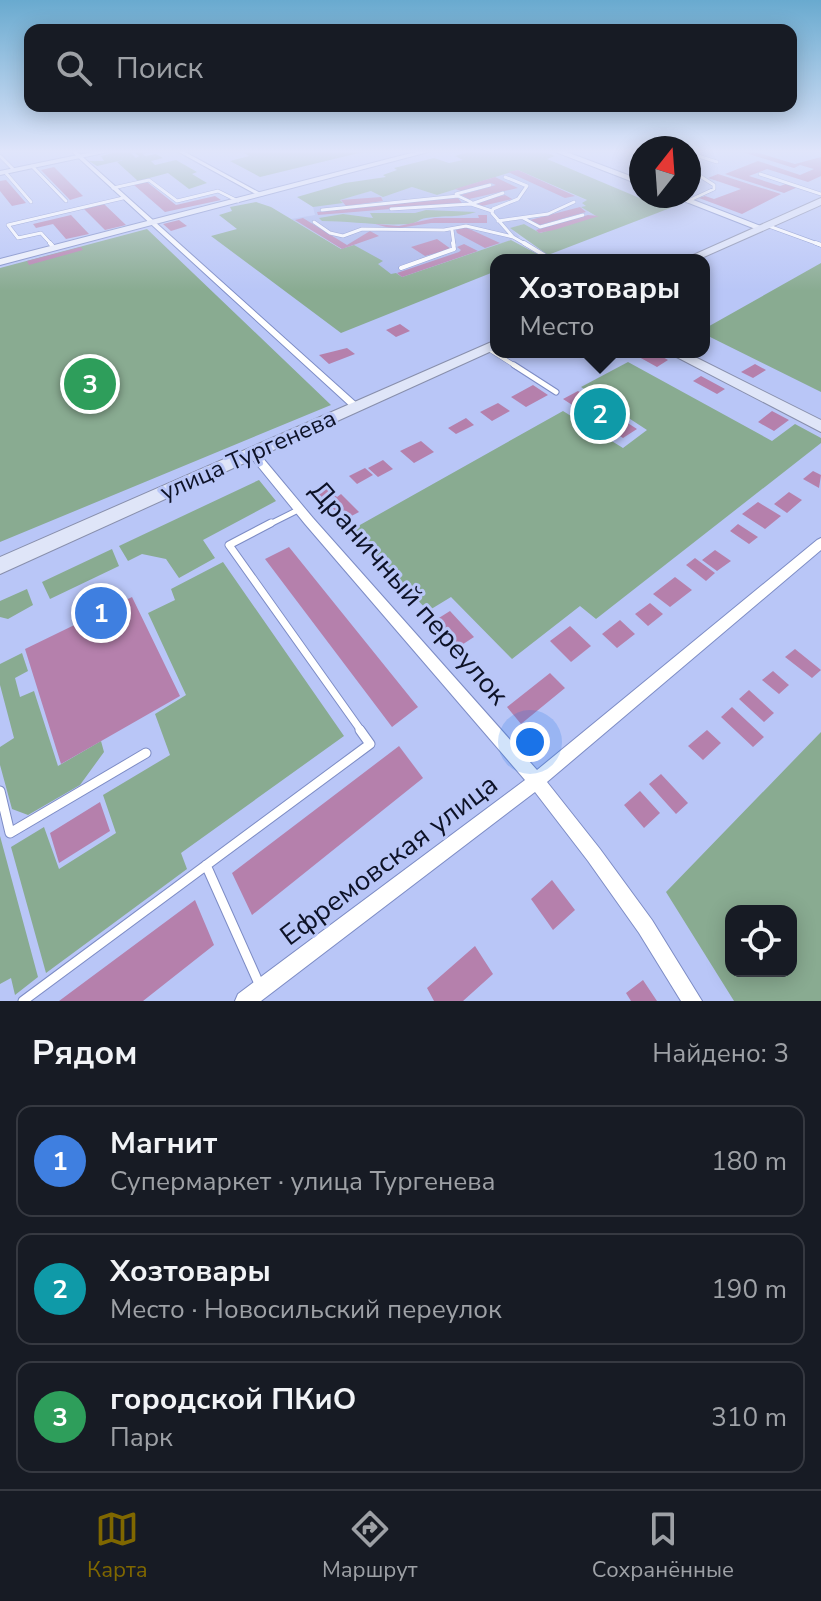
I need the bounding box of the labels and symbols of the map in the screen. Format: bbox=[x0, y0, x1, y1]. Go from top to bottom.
north arrow bbox=[629, 136, 701, 208]
pin: 3 bbox=[64, 354, 116, 414]
pin: 2 bbox=[574, 384, 626, 444]
street label: улица Тургенева bbox=[155, 402, 341, 508]
street label: Драничный переулок bbox=[301, 473, 517, 713]
pin: 1 bbox=[75, 583, 127, 643]
your location bbox=[510, 722, 550, 762]
street label: Ефремовская улица bbox=[272, 766, 506, 954]

